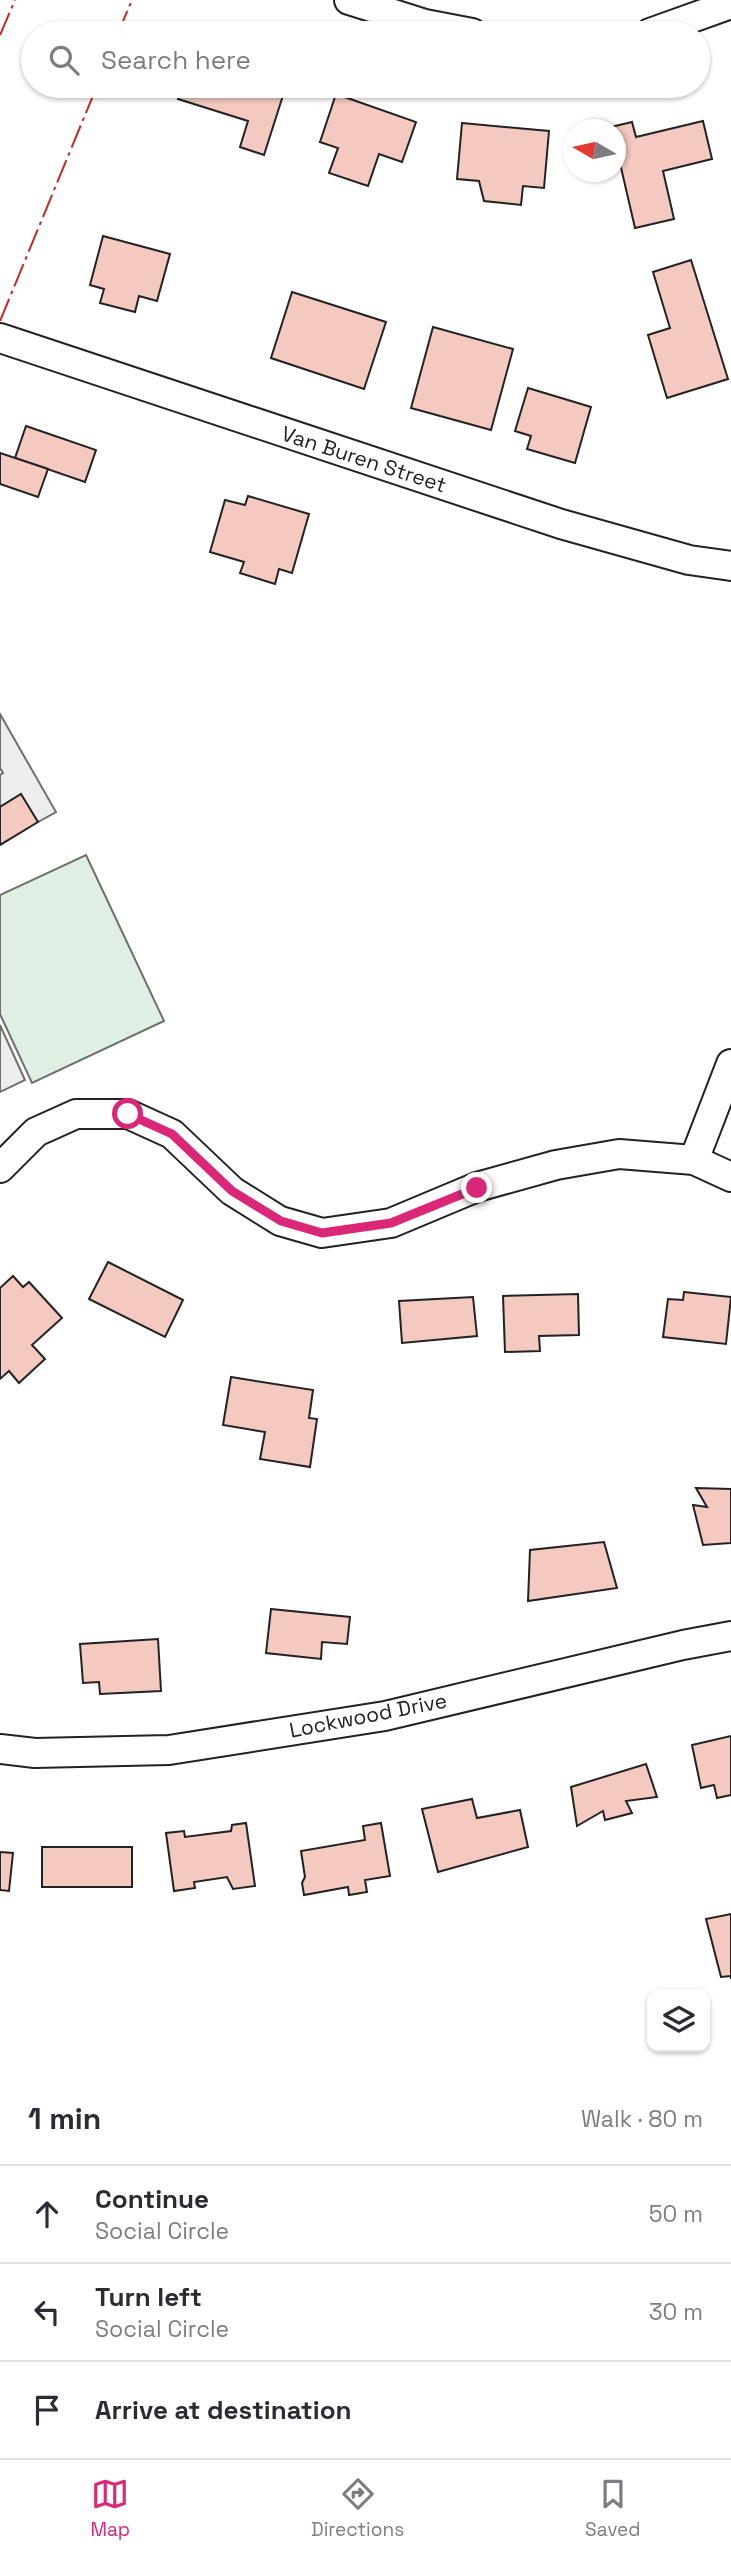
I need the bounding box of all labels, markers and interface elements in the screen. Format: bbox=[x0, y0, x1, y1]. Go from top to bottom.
search box bbox=[21, 21, 710, 98]
icon: search bbox=[45, 41, 83, 79]
text: Search here bbox=[101, 43, 251, 77]
north arrow bbox=[563, 119, 626, 182]
street label: Van Buren Street bbox=[278, 420, 450, 498]
route start bbox=[112, 1098, 143, 1129]
route end bbox=[461, 1172, 492, 1203]
street label: Lockwood Drive bbox=[287, 1686, 449, 1744]
map controls bbox=[647, 1989, 710, 2052]
button: layers bbox=[647, 1989, 710, 2052]
text: 1 min bbox=[28, 2099, 101, 2138]
text: Walk · 80 m bbox=[581, 2104, 703, 2134]
text: Continue bbox=[95, 2182, 209, 2216]
icon: ahead bbox=[28, 2195, 66, 2233]
text: 50 m bbox=[649, 2199, 703, 2229]
text: Social Circle bbox=[95, 2216, 229, 2246]
text: Turn left bbox=[95, 2280, 202, 2314]
icon: left bbox=[28, 2293, 66, 2331]
text: 30 m bbox=[649, 2297, 703, 2327]
text: Social Circle bbox=[95, 2314, 229, 2344]
icon: arrive bbox=[28, 2391, 66, 2429]
text: Arrive at destination bbox=[95, 2393, 352, 2427]
tab: Map bbox=[90, 2475, 130, 2542]
tab: Directions bbox=[311, 2475, 404, 2542]
tab: Saved bbox=[585, 2475, 641, 2542]

